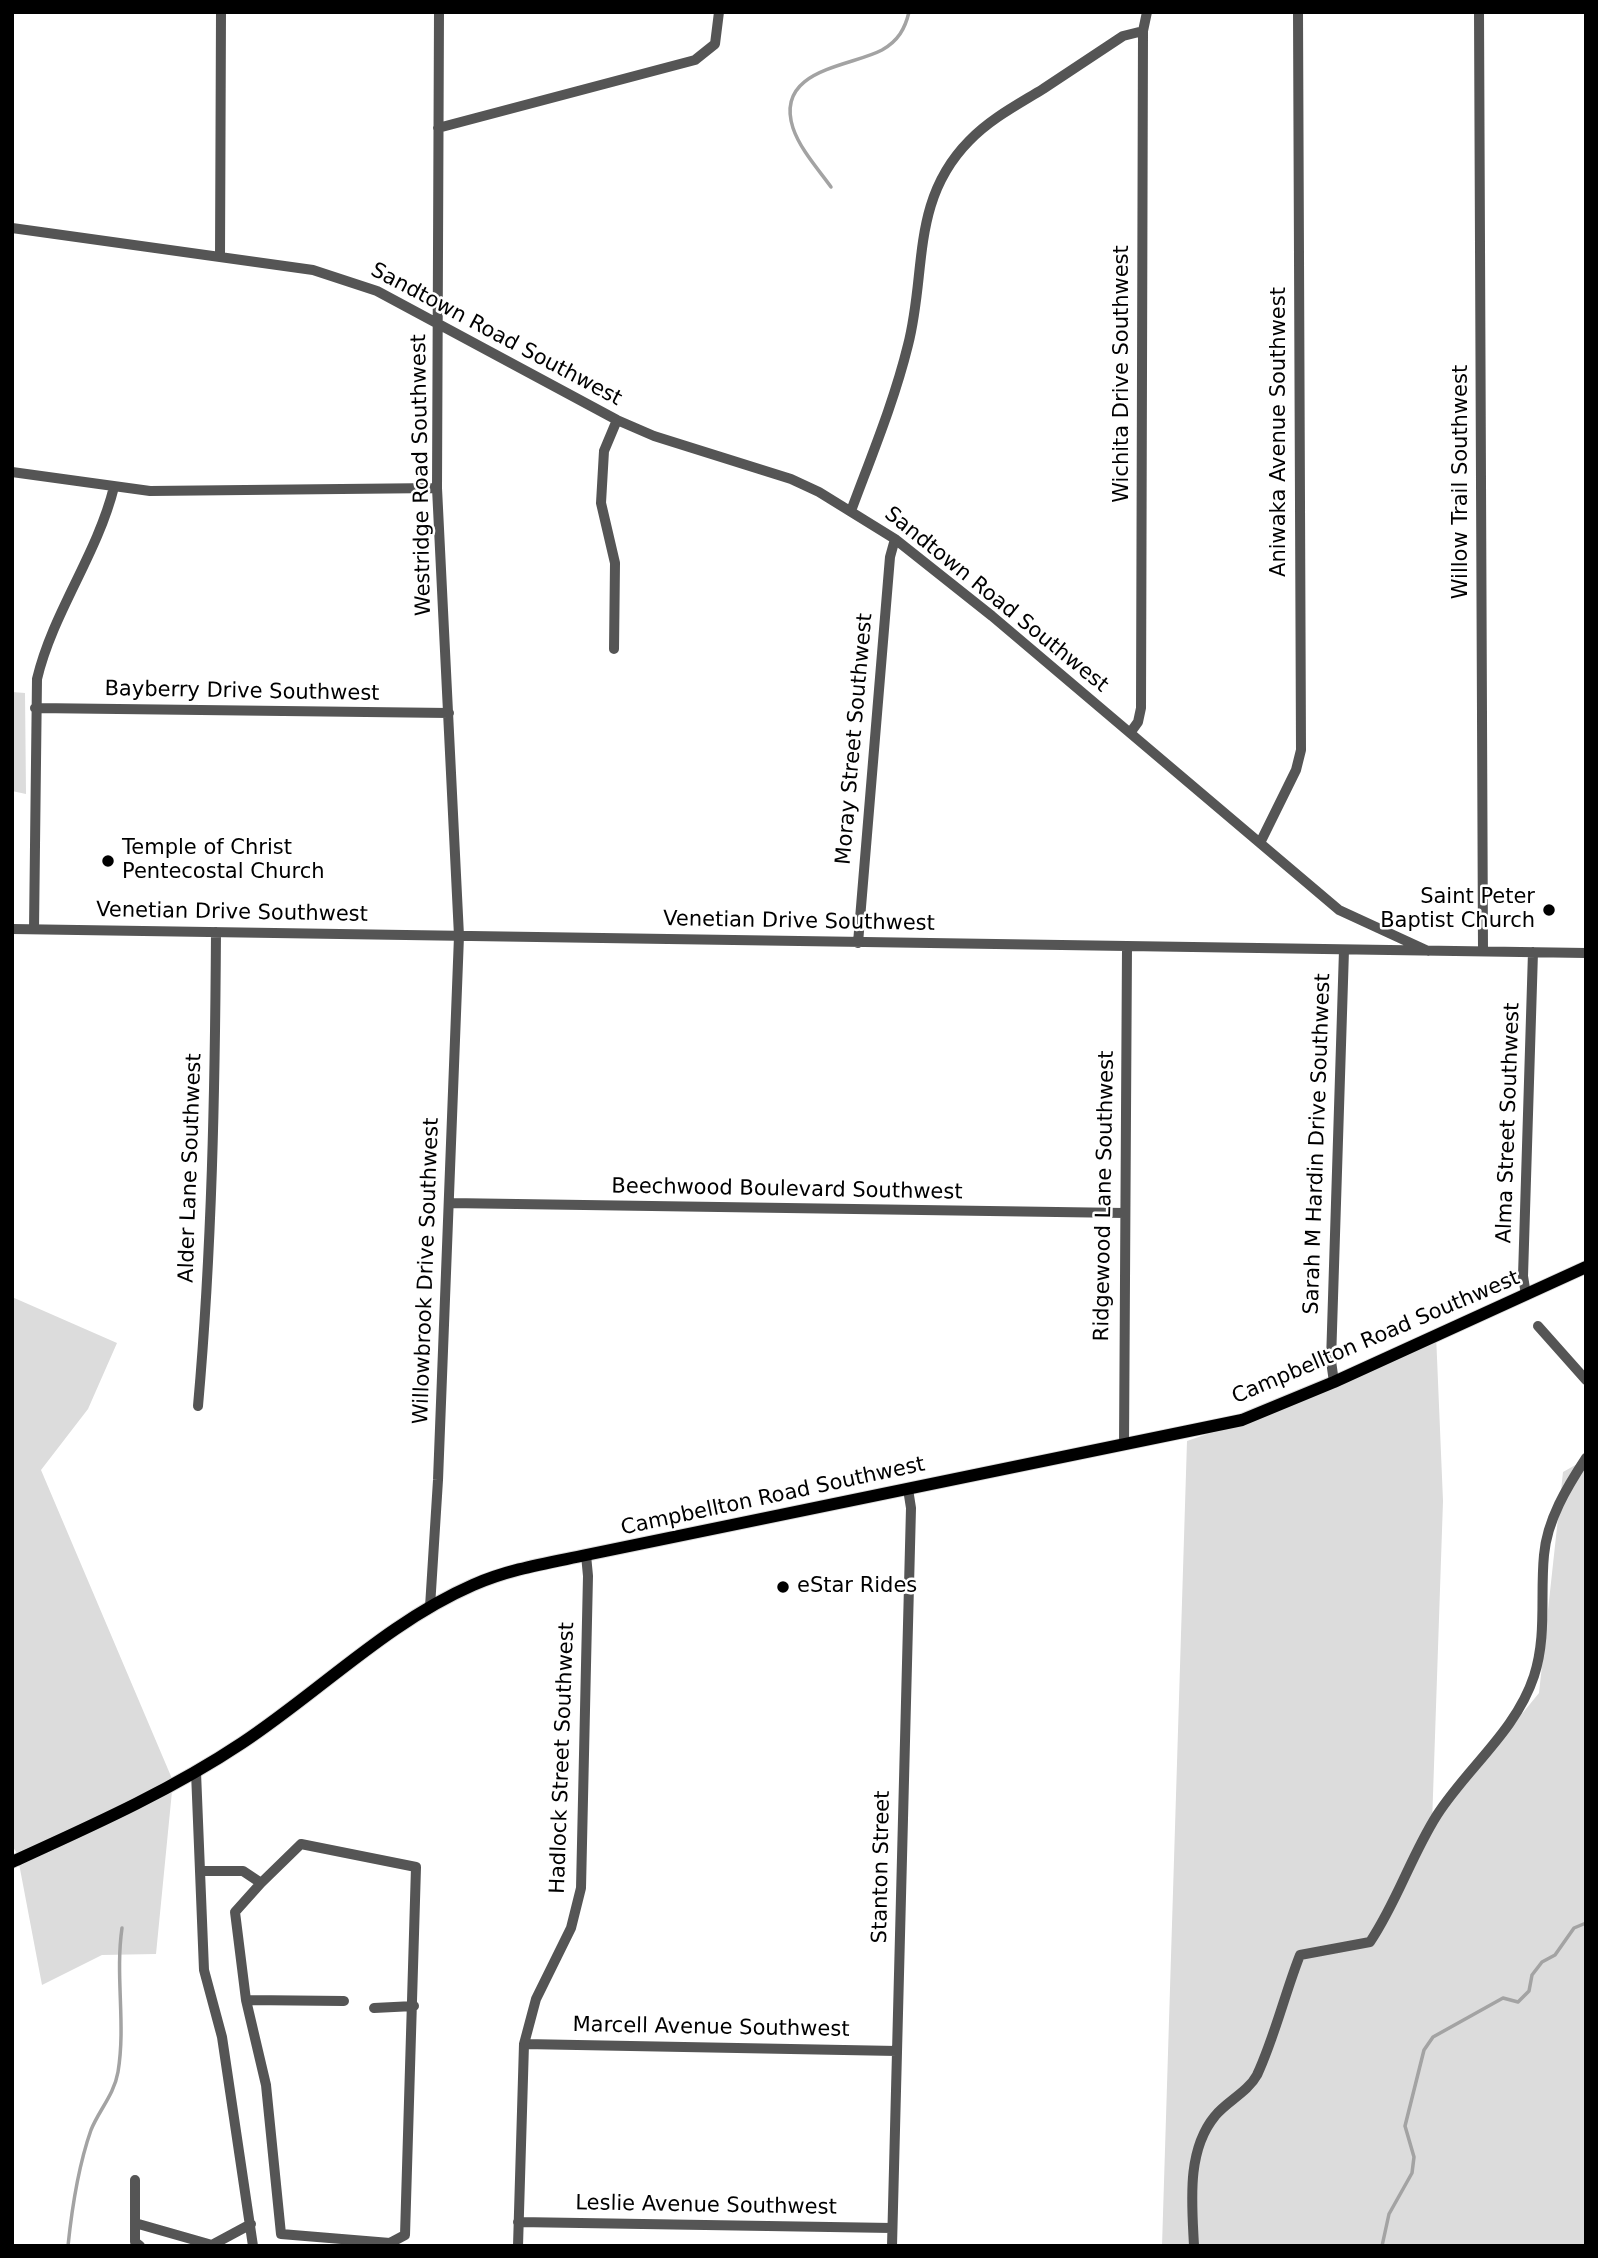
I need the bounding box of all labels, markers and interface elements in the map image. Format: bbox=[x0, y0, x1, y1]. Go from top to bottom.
street label: Wichita Drive Southwest bbox=[1110, 245, 1136, 503]
street label: Sandtown Road Southwest bbox=[366, 258, 626, 412]
street label: Aniwaka Avenue Southwest bbox=[1267, 287, 1293, 577]
street label: Westridge Road Southwest bbox=[407, 334, 437, 616]
street label: Willow Trail Southwest bbox=[1449, 365, 1475, 599]
street label: Sandtown Road Southwest bbox=[879, 502, 1113, 698]
street label: Moray Street Southwest bbox=[831, 612, 879, 866]
street label: Bayberry Drive Southwest bbox=[104, 677, 380, 707]
place label: Temple of Christ Pentecostal Church bbox=[122, 836, 325, 886]
marker: Temple of Christ Pentecostal Church bbox=[100, 853, 116, 869]
place label: Saint Peter Baptist Church bbox=[1380, 885, 1535, 935]
street label: Venetian Drive Southwest bbox=[96, 898, 368, 928]
marker: Saint Peter Baptist Church bbox=[1541, 902, 1557, 918]
street label: Venetian Drive Southwest bbox=[663, 907, 935, 937]
street label: Sarah M Hardin Drive Southwest bbox=[1299, 973, 1337, 1315]
street label: Alma Street Southwest bbox=[1492, 1002, 1526, 1244]
street label: Ridgewood Lane Southwest bbox=[1090, 1050, 1120, 1342]
street label: Alder Lane Southwest bbox=[174, 1053, 208, 1283]
street label: Willowbrook Drive Southwest bbox=[409, 1117, 445, 1425]
street label: Beechwood Boulevard Southwest bbox=[611, 1174, 963, 1206]
street label: Campbellton Road Southwest bbox=[1228, 1266, 1524, 1410]
street label: Campbellton Road Southwest bbox=[619, 1452, 927, 1542]
place label: eStar Rides bbox=[797, 1574, 917, 1600]
marker: eStar Rides bbox=[775, 1579, 791, 1595]
street label: Hadlock Street Southwest bbox=[546, 1622, 580, 1894]
street label: Stanton Street bbox=[868, 1790, 896, 1944]
street label: Marcell Avenue Southwest bbox=[572, 2013, 850, 2043]
street label: Leslie Avenue Southwest bbox=[575, 2191, 837, 2221]

